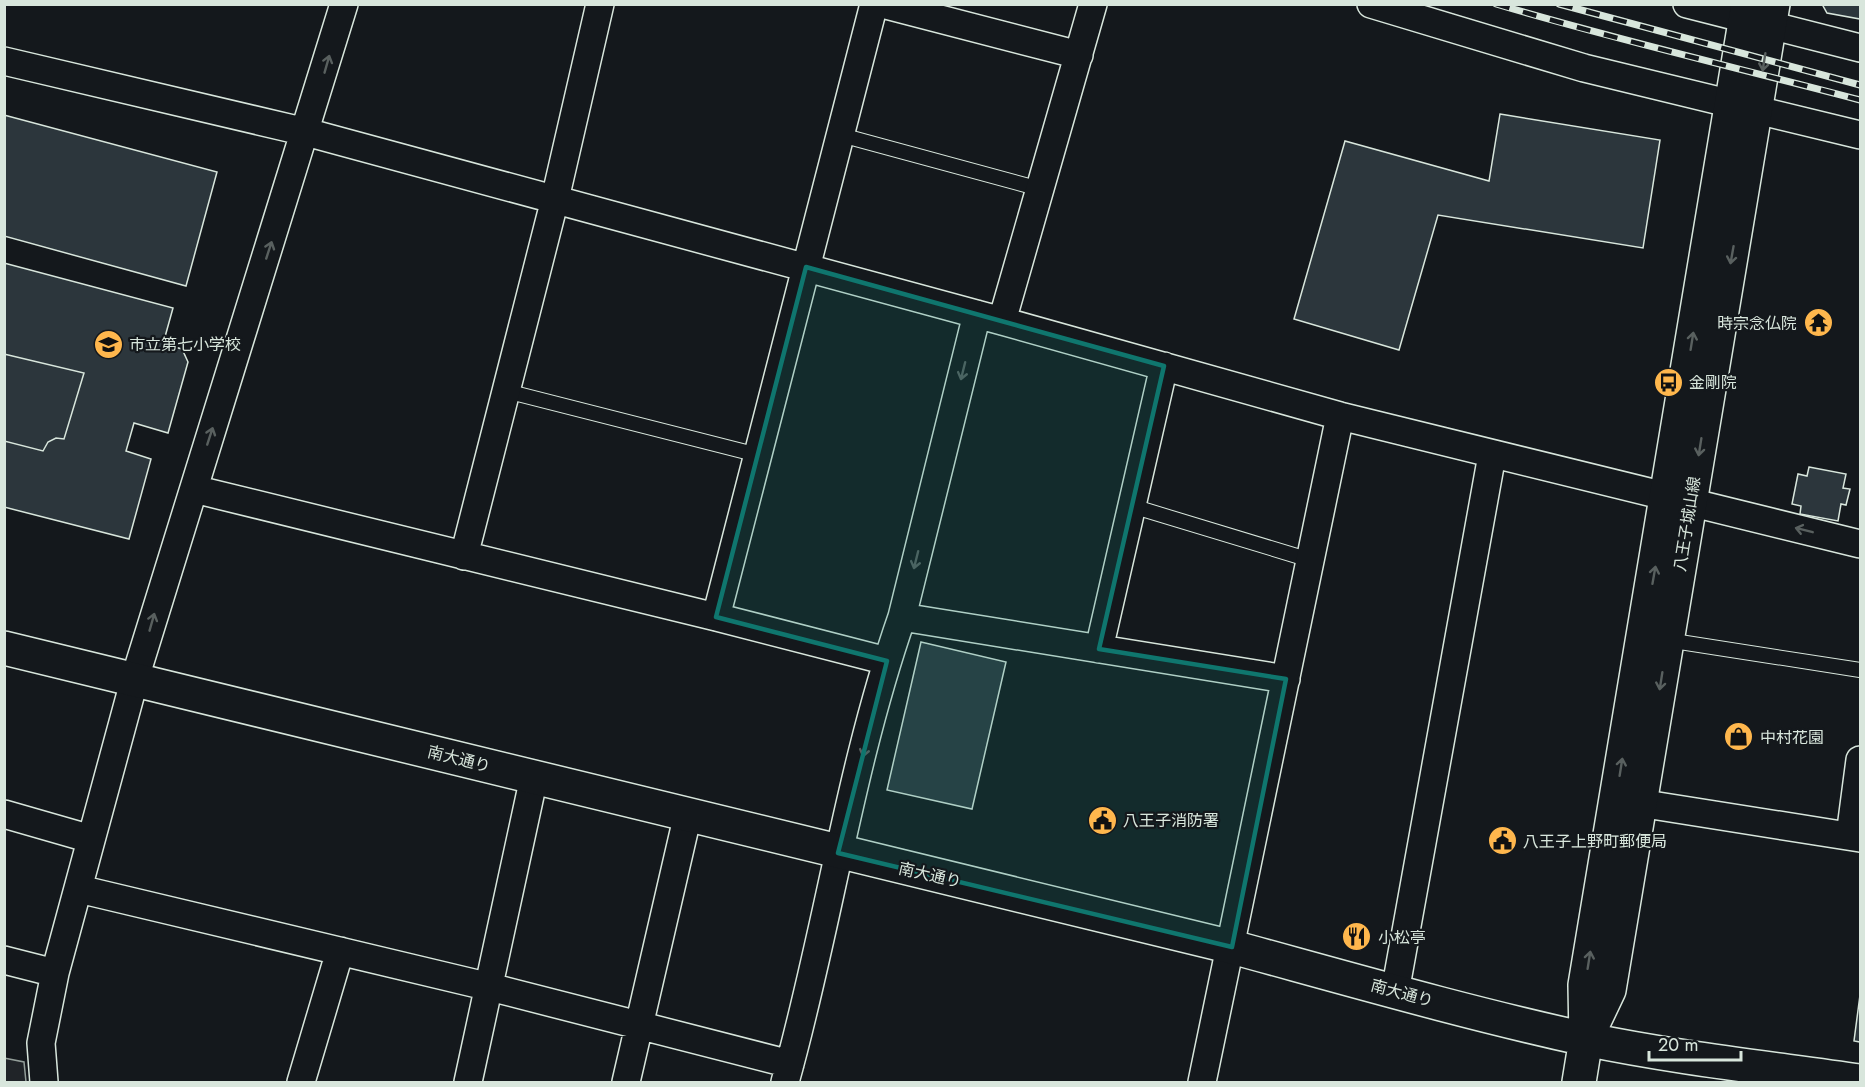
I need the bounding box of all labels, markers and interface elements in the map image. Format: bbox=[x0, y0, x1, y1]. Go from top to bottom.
one-way arrow bbox=[1758, 52, 1769, 72]
one-way arrow bbox=[322, 55, 333, 74]
one-way arrow bbox=[264, 241, 275, 260]
one-way arrow bbox=[1726, 244, 1737, 264]
temple icon: 時宗念仏院 bbox=[1802, 307, 1834, 339]
place label: 時宗念仏院 bbox=[1717, 312, 1797, 335]
school or university icon: 市立第七小学校 bbox=[92, 328, 124, 360]
one-way arrow bbox=[1686, 332, 1697, 351]
place label: 市立第七小学校 bbox=[129, 333, 241, 356]
one-way arrow bbox=[957, 361, 969, 380]
bus stop icon: 金剛院 bbox=[1652, 366, 1684, 398]
place label: 金剛院 bbox=[1689, 371, 1737, 394]
one-way arrow bbox=[205, 427, 216, 446]
one-way arrow bbox=[1694, 437, 1705, 456]
street label: 八王子城山線 bbox=[1668, 475, 1706, 573]
one-way arrow bbox=[1794, 523, 1813, 535]
one-way arrow bbox=[910, 550, 922, 569]
one-way arrow bbox=[1648, 566, 1659, 585]
one-way arrow bbox=[147, 613, 158, 632]
one-way arrow bbox=[1655, 670, 1666, 690]
shop icon: 中村花園 bbox=[1723, 721, 1755, 753]
place label: 中村花園 bbox=[1760, 726, 1824, 749]
one-way arrow bbox=[858, 738, 870, 757]
street label: 南大通り bbox=[425, 740, 493, 778]
one-way arrow bbox=[1615, 758, 1626, 778]
public building icon: 八王子消防署 bbox=[1086, 804, 1118, 836]
place label: 八王子消防署 bbox=[1123, 809, 1219, 832]
public building icon: 八王子上野町郵便局 bbox=[1486, 825, 1518, 857]
place label: 八王子上野町郵便局 bbox=[1523, 830, 1667, 853]
street label: 南大通り bbox=[896, 857, 964, 893]
restaurant icon: 小松亭 bbox=[1341, 921, 1373, 953]
place label: 小松亭 bbox=[1378, 926, 1426, 949]
one-way arrow bbox=[1584, 950, 1595, 970]
street label: 南大通り bbox=[1368, 974, 1436, 1012]
scale bar bbox=[1649, 1024, 1740, 1062]
text: 20 m bbox=[1658, 1032, 1698, 1058]

